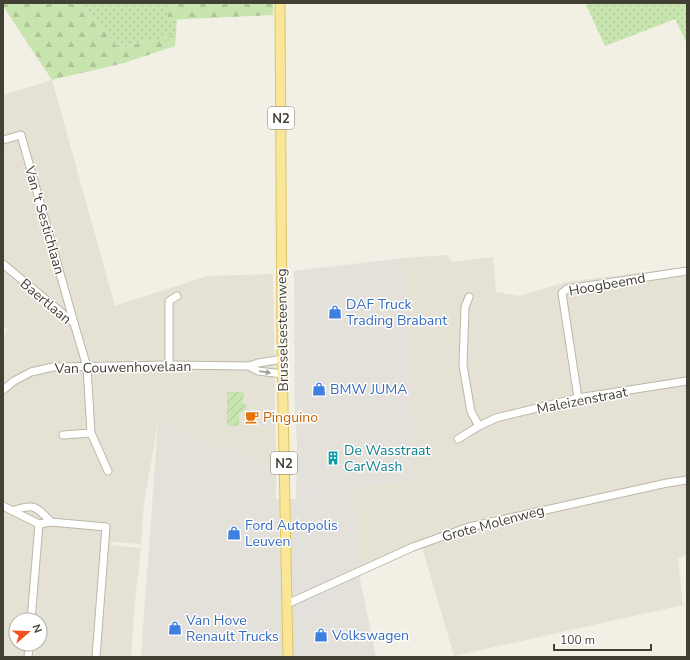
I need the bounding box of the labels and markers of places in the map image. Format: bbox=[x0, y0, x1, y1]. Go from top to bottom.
place label: DAF Truck Trading Brabant bbox=[346, 295, 447, 330]
shop icon: DAF Truck Trading Brabant bbox=[327, 304, 343, 320]
place label: BMW JUMA bbox=[330, 380, 407, 399]
shop icon: BMW JUMA bbox=[311, 381, 327, 397]
place label: Pinguino bbox=[263, 408, 318, 427]
cafe icon: Pinguino bbox=[244, 409, 260, 425]
place label: De Wasstraat CarWash bbox=[344, 441, 431, 476]
building icon: De Wasstraat CarWash bbox=[325, 450, 341, 466]
place label: Ford Autopolis Leuven bbox=[245, 516, 338, 551]
shop icon: Ford Autopolis Leuven bbox=[226, 525, 242, 541]
place label: Van Hove Renault Trucks bbox=[185, 611, 279, 646]
shop icon: Van Hove Renault Trucks bbox=[167, 620, 183, 636]
place label: Volkswagen bbox=[331, 626, 409, 645]
shop icon: Volkswagen bbox=[313, 627, 329, 643]

